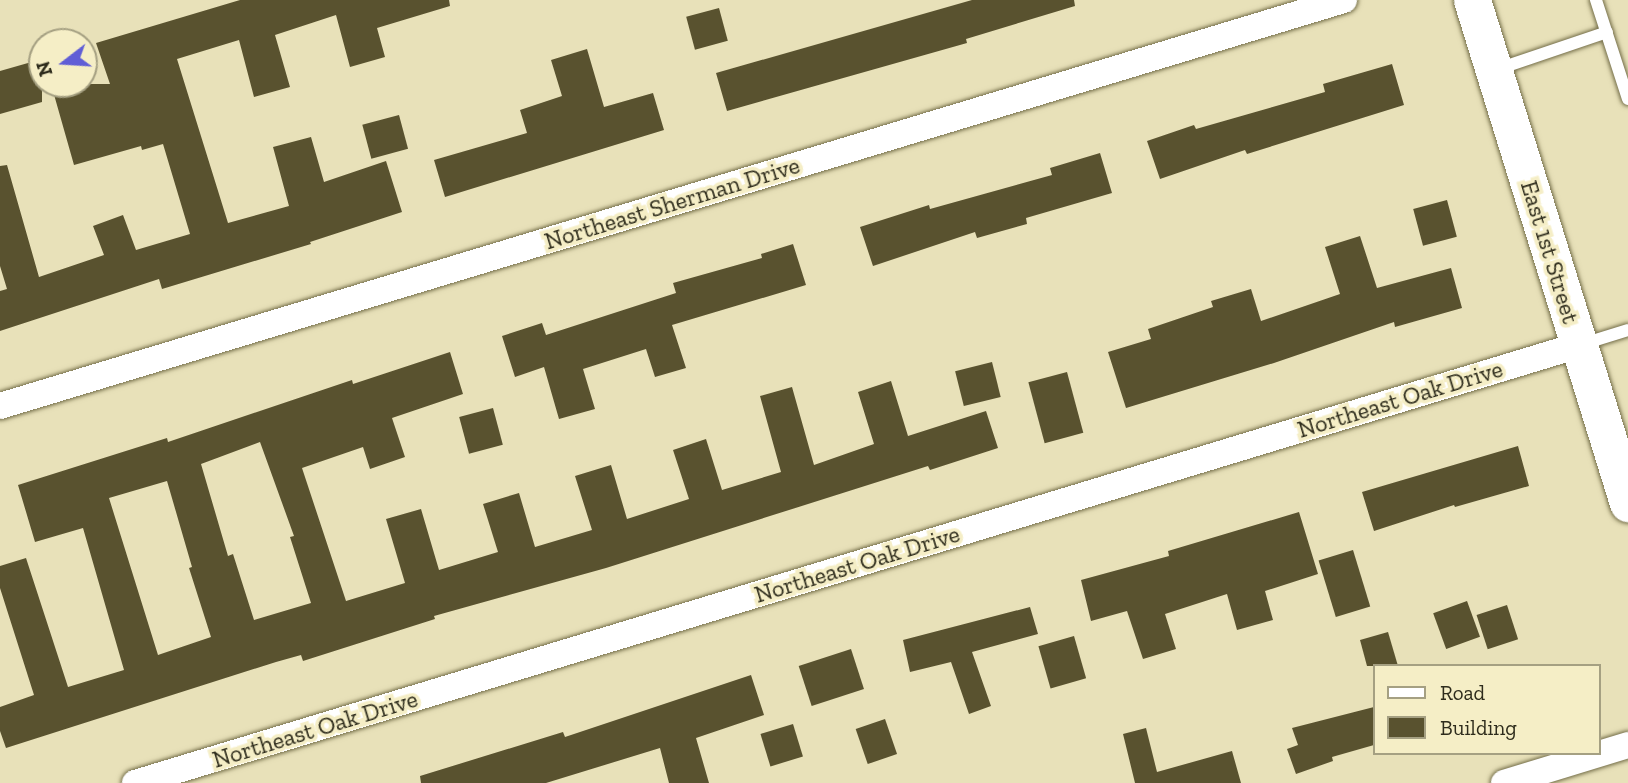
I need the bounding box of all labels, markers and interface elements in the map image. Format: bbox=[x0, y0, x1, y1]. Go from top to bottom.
north arrow bbox=[28, 28, 98, 98]
text: N bbox=[31, 58, 57, 79]
street label: Northeast Sherman Drive bbox=[541, 150, 803, 256]
street label: East 1st Street bbox=[1515, 177, 1585, 327]
street label: Northeast Oak Drive bbox=[1294, 354, 1506, 444]
street label: Northeast Oak Drive bbox=[751, 519, 963, 609]
legend bbox=[1372, 664, 1600, 755]
text: Road bbox=[1440, 680, 1485, 705]
street label: Northeast Oak Drive bbox=[209, 684, 421, 774]
text: Building bbox=[1440, 715, 1517, 740]

